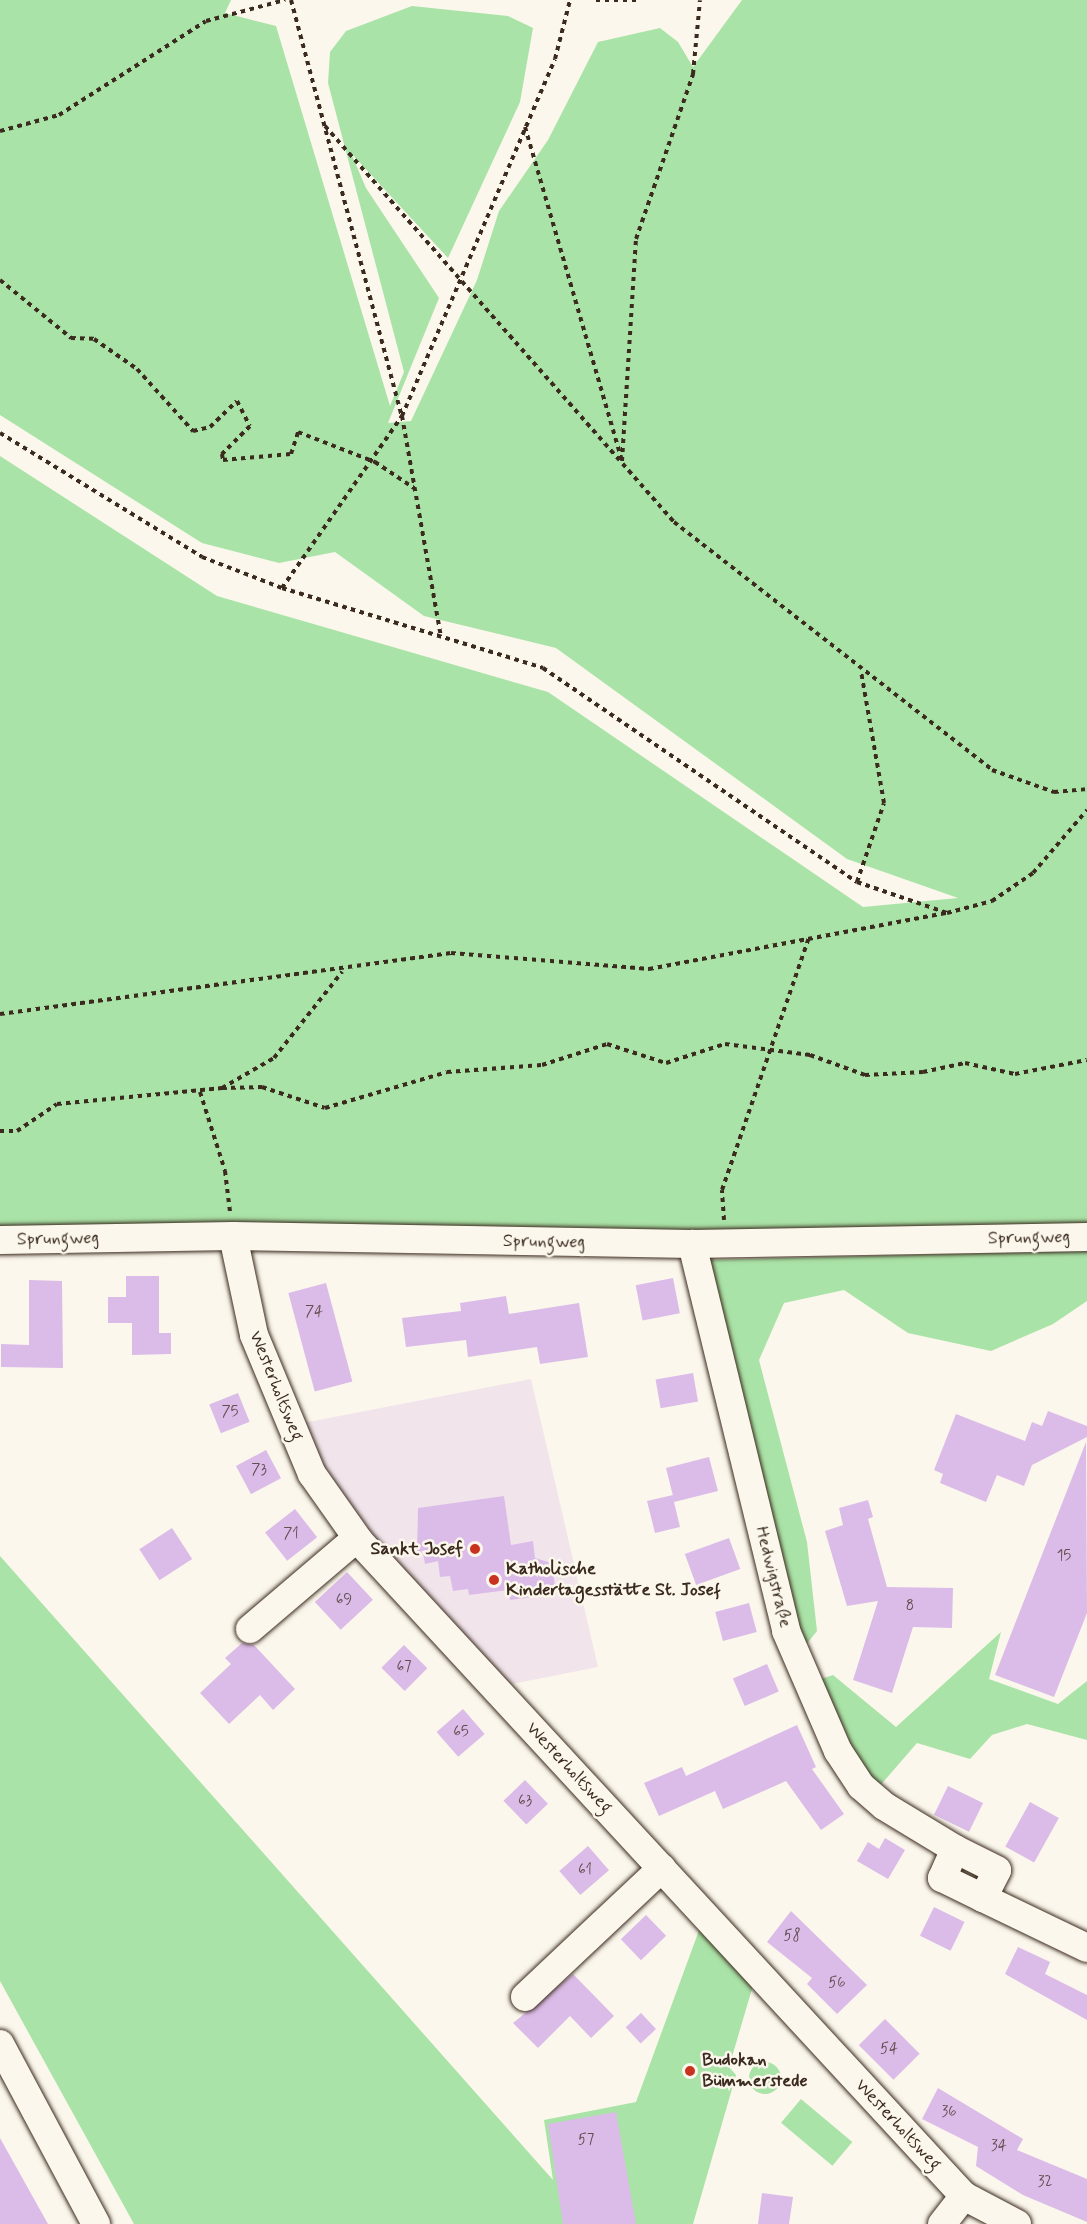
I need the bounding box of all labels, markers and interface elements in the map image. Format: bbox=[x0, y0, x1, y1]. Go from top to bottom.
street label: Sprungweg bbox=[988, 1226, 1070, 1250]
street label: Sprungweg bbox=[17, 1227, 99, 1251]
street label: Sprungweg bbox=[503, 1230, 585, 1254]
house number: 74 bbox=[305, 1304, 323, 1322]
street label: Westerholtsweg bbox=[244, 1328, 308, 1444]
house number: 75 bbox=[221, 1404, 239, 1422]
house number: 73 bbox=[251, 1462, 267, 1480]
street label: Hedwigstraße bbox=[750, 1524, 796, 1630]
house number: 71 bbox=[283, 1526, 299, 1544]
place label: Sankt Josef bbox=[369, 1538, 463, 1560]
marker: Sankt Josef bbox=[468, 1542, 482, 1556]
house number: 15 bbox=[1057, 1548, 1071, 1566]
place label: Katholische Kindertagesstätte St. Josef bbox=[506, 1559, 721, 1602]
marker: Katholische Kindertagesstätte St. Josef bbox=[487, 1573, 501, 1587]
house number: 69 bbox=[336, 1592, 352, 1610]
house number: 8 bbox=[906, 1598, 914, 1616]
house number: 67 bbox=[396, 1659, 412, 1677]
street label: Westerholtsweg bbox=[521, 1718, 617, 1818]
house number: 65 bbox=[453, 1724, 469, 1742]
house number: 63 bbox=[518, 1793, 532, 1811]
house number: 61 bbox=[578, 1862, 592, 1880]
house number: 58 bbox=[783, 1928, 801, 1946]
house number: 56 bbox=[828, 1975, 846, 1993]
house number: 54 bbox=[880, 2041, 898, 2059]
place label: Budokan Bümmerstede bbox=[702, 2050, 808, 2092]
marker: Budokan Bümmerstede bbox=[683, 2064, 697, 2078]
street label: Westerholtsweg bbox=[850, 2075, 946, 2175]
house number: 36 bbox=[941, 2104, 957, 2122]
house number: 57 bbox=[578, 2132, 594, 2150]
house number: 34 bbox=[991, 2138, 1007, 2156]
house number: 32 bbox=[1038, 2174, 1052, 2192]

